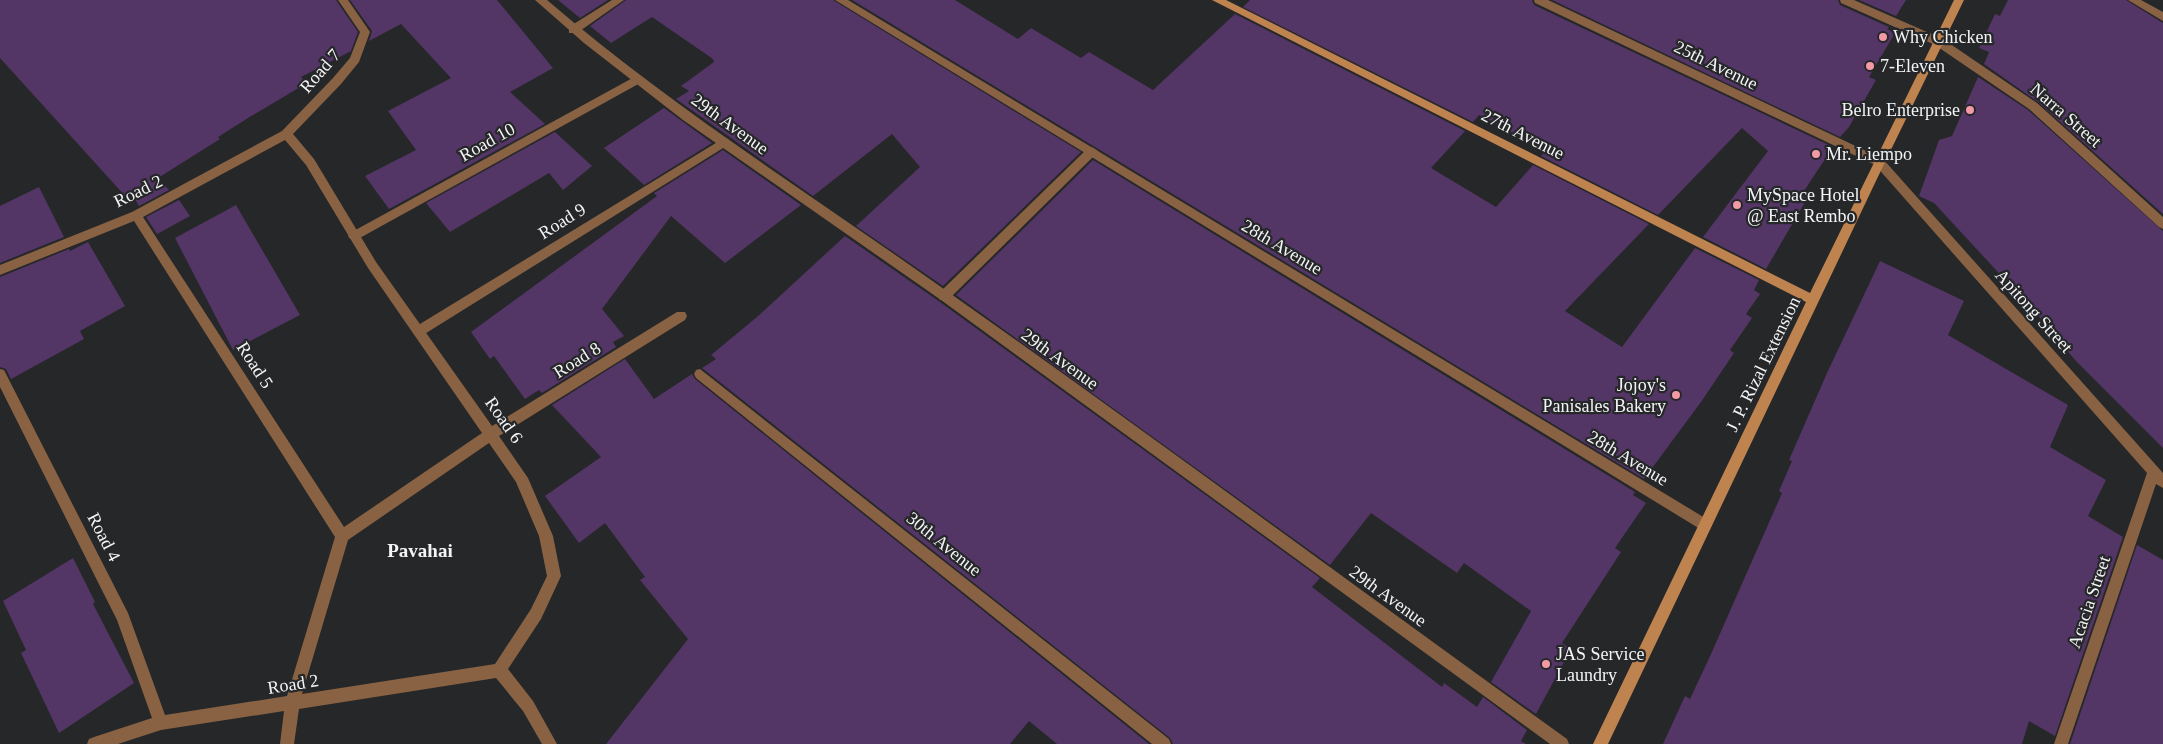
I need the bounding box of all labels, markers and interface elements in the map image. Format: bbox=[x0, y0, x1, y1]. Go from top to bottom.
place label: Why Chicken bbox=[1893, 27, 1992, 47]
marker: Why Chicken bbox=[1877, 31, 1889, 43]
street label: 25th Avenue bbox=[1671, 36, 1761, 94]
street label: Road 7 bbox=[296, 45, 344, 97]
place label: 7-Eleven bbox=[1880, 56, 1945, 76]
marker: 7-Eleven bbox=[1864, 60, 1876, 72]
street label: Narra Street bbox=[2026, 79, 2106, 151]
street label: 29th Avenue bbox=[688, 89, 772, 159]
place label: Belro Enterprise bbox=[1842, 100, 1960, 120]
marker: Belro Enterprise bbox=[1964, 104, 1976, 116]
street label: 27th Avenue bbox=[1478, 105, 1568, 163]
street label: Road 10 bbox=[456, 119, 518, 165]
place label: Mr. Liempo bbox=[1826, 144, 1912, 164]
marker: Mr. Liempo bbox=[1810, 148, 1822, 160]
street label: Road 2 bbox=[110, 171, 166, 211]
place label: MySpace Hotel @ East Rembo bbox=[1747, 185, 1859, 226]
street label: Road 9 bbox=[535, 199, 589, 243]
marker: MySpace Hotel @ East Rembo bbox=[1731, 199, 1743, 211]
street label: 28th Avenue bbox=[1238, 215, 1326, 279]
street label: Apitong Street bbox=[1991, 265, 2077, 357]
street label: J. P. Rizal Extension bbox=[1722, 293, 1804, 435]
street label: 29th Avenue bbox=[1018, 324, 1102, 394]
street label: Road 5 bbox=[233, 338, 277, 392]
street label: Road 8 bbox=[550, 338, 604, 382]
place label: Jojoy's Panisales Bakery bbox=[1543, 375, 1666, 416]
marker: Jojoy's Panisales Bakery bbox=[1670, 389, 1682, 401]
street label: Road 6 bbox=[481, 393, 527, 447]
street label: 28th Avenue bbox=[1584, 426, 1672, 490]
street label: 30th Avenue bbox=[903, 508, 985, 580]
street label: Road 4 bbox=[83, 510, 125, 564]
district label: Pavahai bbox=[387, 540, 453, 561]
street label: Acacia Street bbox=[2064, 553, 2114, 651]
street label: 29th Avenue bbox=[1346, 561, 1430, 631]
place label: JAS Service Laundry bbox=[1556, 644, 1645, 685]
marker: JAS Service Laundry bbox=[1540, 658, 1552, 670]
street label: Road 2 bbox=[266, 670, 320, 698]

